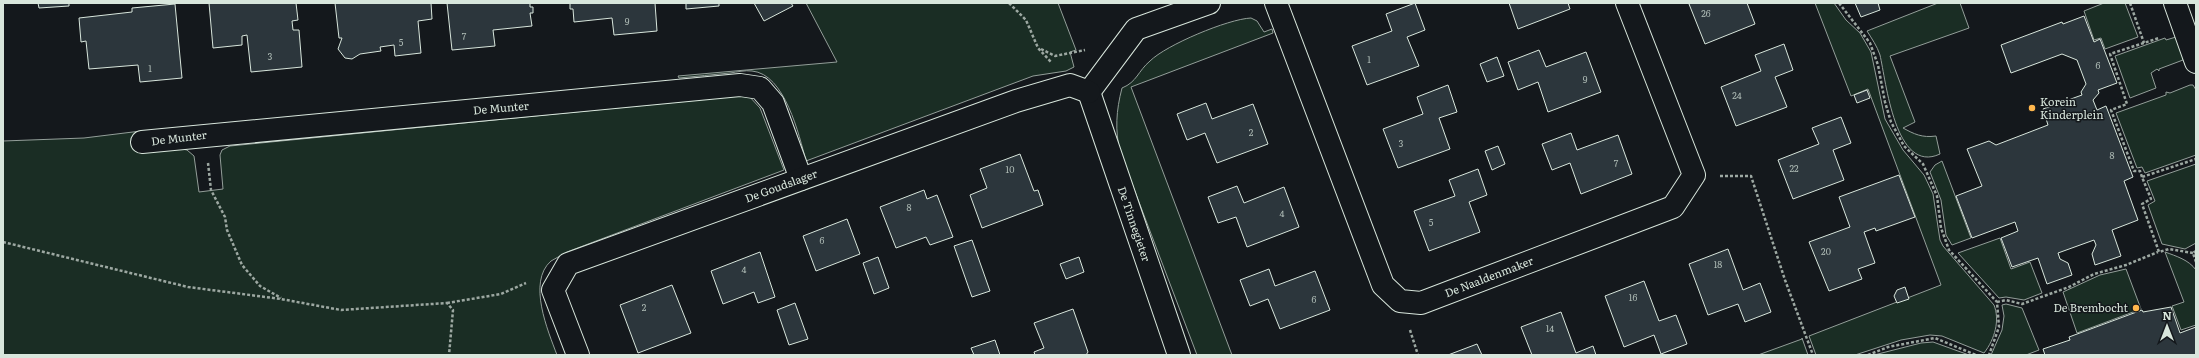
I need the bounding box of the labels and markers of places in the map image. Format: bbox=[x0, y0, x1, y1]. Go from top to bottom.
place label: Korein Kinderplein bbox=[2040, 93, 2103, 122]
marker: Korein Kinderplein bbox=[2027, 103, 2037, 113]
place label: De Brembocht bbox=[2053, 299, 2129, 315]
marker: De Brembocht bbox=[2131, 303, 2141, 313]

